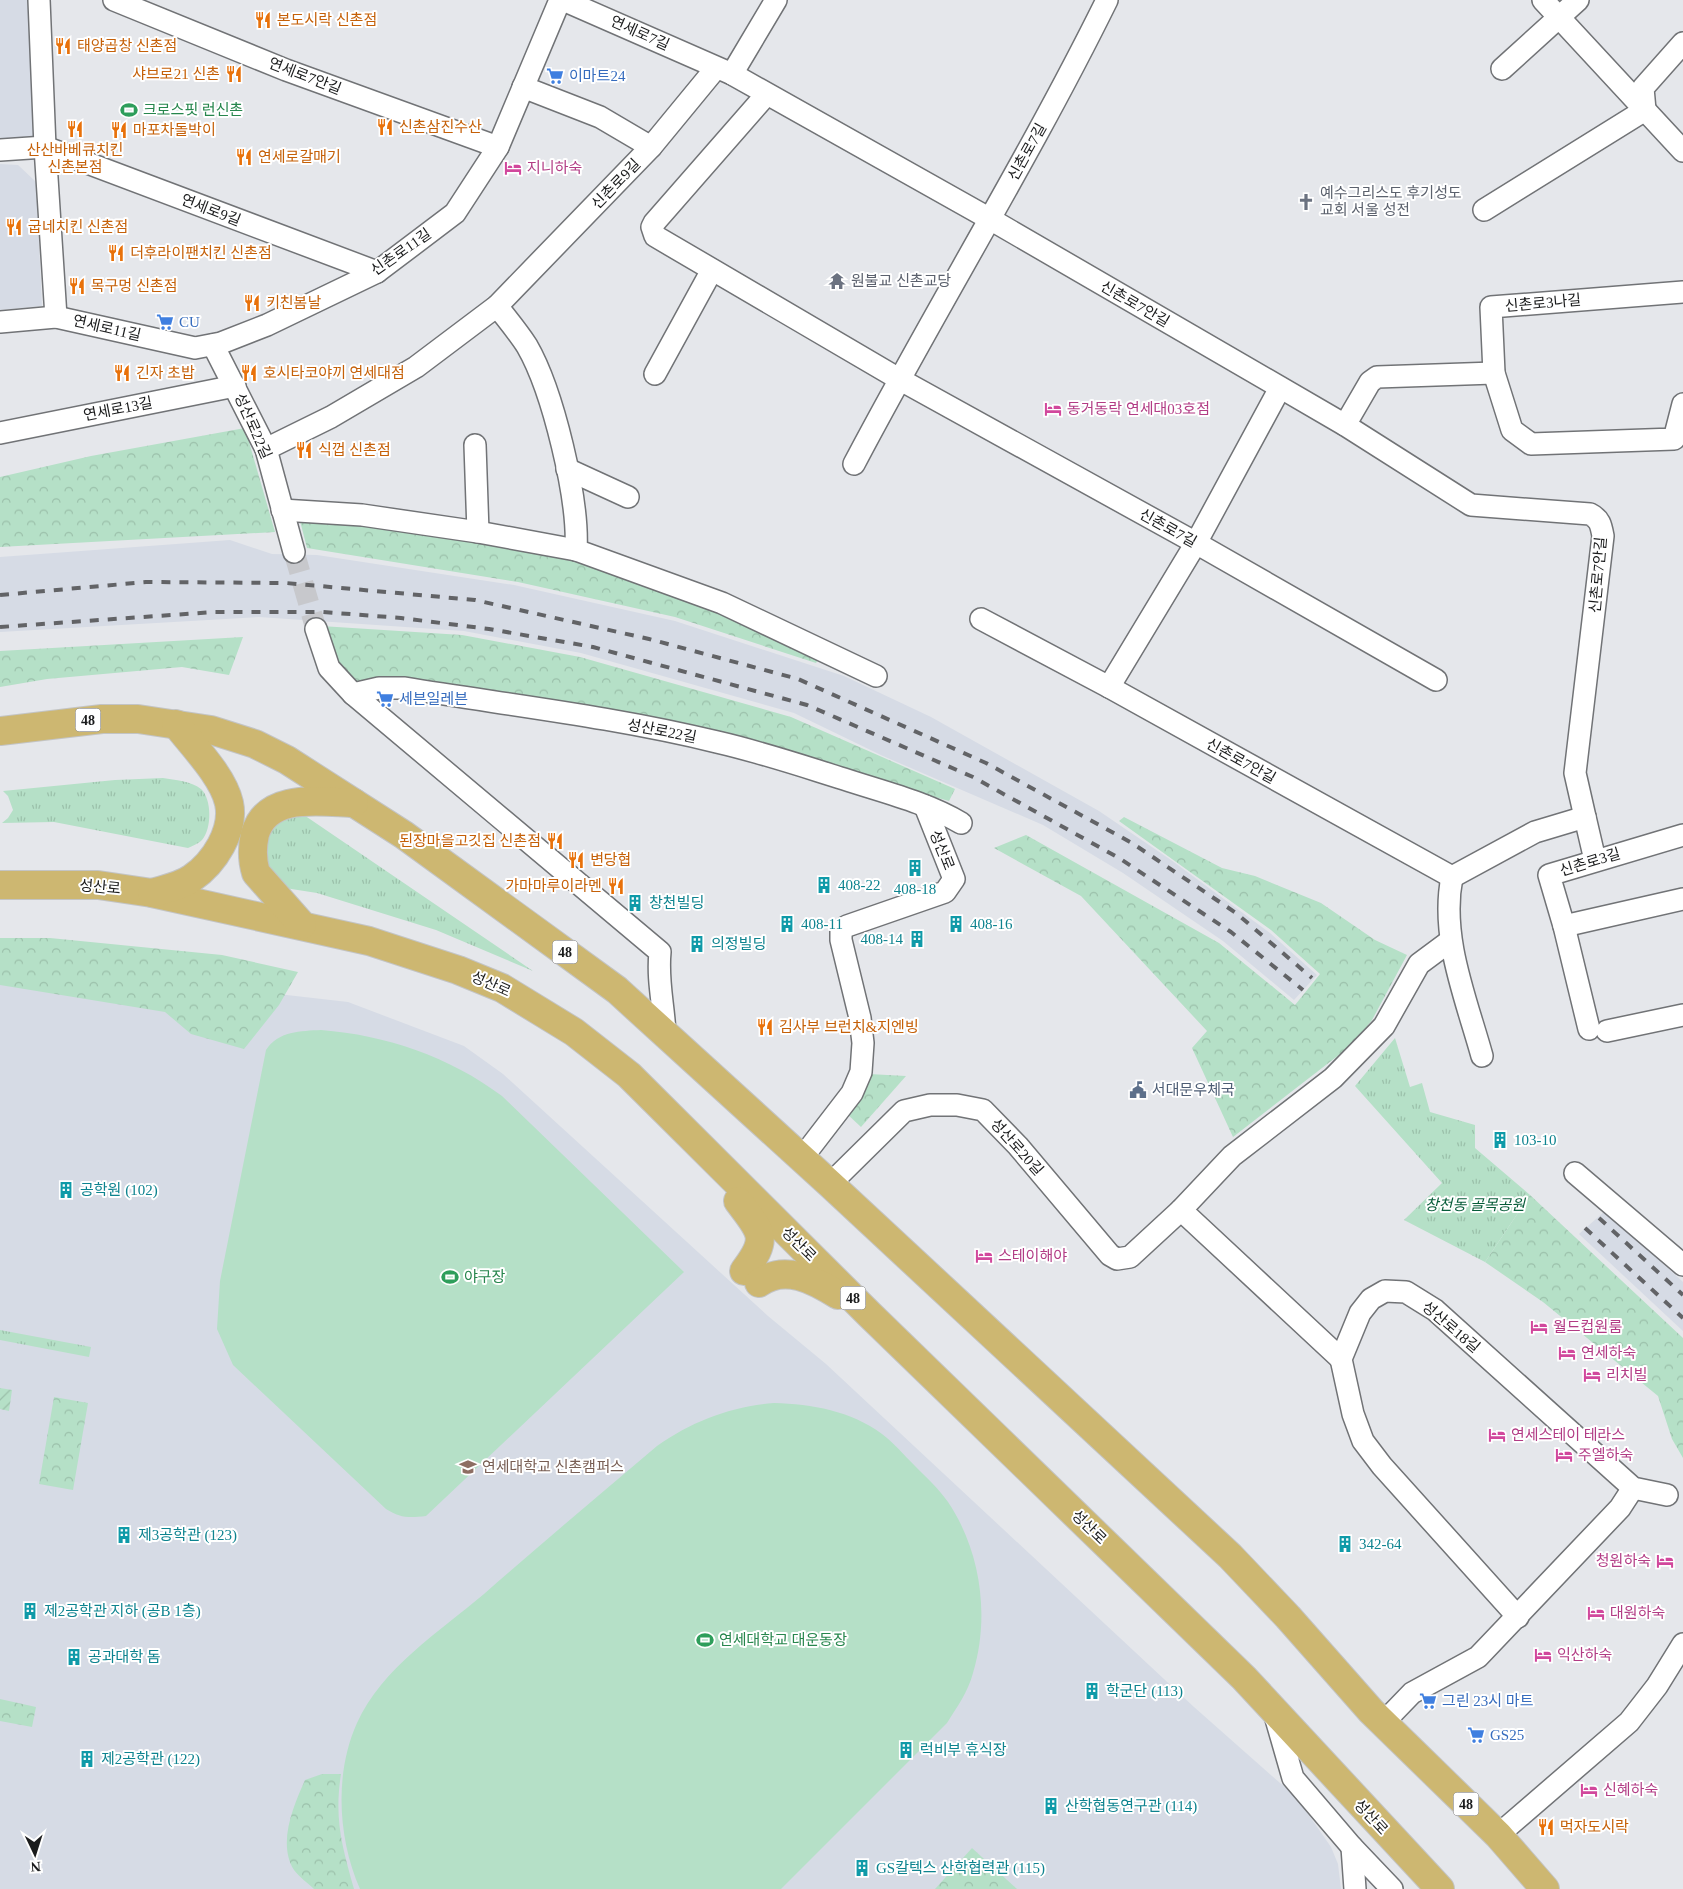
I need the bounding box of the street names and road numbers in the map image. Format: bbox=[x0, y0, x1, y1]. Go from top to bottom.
street label: 연세로7길 bbox=[608, 13, 672, 53]
street label: 연세로7안길 bbox=[266, 55, 344, 97]
street label: 신촌로7길 bbox=[1005, 121, 1049, 183]
street label: 신촌로9길 bbox=[588, 156, 644, 212]
street label: 연세로9길 bbox=[179, 191, 243, 229]
street label: 신촌로11길 bbox=[368, 225, 434, 279]
street label: 신촌로7안길 bbox=[1098, 278, 1172, 330]
street label: 신촌로3나길 bbox=[1504, 292, 1582, 314]
street label: 연세로11길 bbox=[71, 312, 143, 344]
street label: 성산로22길 bbox=[231, 391, 275, 461]
street label: 연세로13길 bbox=[82, 394, 154, 424]
street label: 신촌로7길 bbox=[1137, 506, 1199, 550]
street label: 신촌로7안길 bbox=[1587, 536, 1609, 614]
road number: 48 bbox=[76, 708, 100, 732]
street label: 성산로22길 bbox=[626, 716, 698, 746]
street label: 신촌로7안길 bbox=[1204, 735, 1278, 787]
street label: 성산로 bbox=[927, 828, 957, 872]
street label: 신촌로3길 bbox=[1558, 845, 1622, 879]
street label: 성산로 bbox=[79, 877, 121, 897]
road number: 48 bbox=[552, 940, 578, 964]
street label: 성산로 bbox=[469, 968, 513, 1000]
street label: 성산로20길 bbox=[988, 1116, 1046, 1178]
street label: 성산로 bbox=[779, 1224, 819, 1264]
road number: 48 bbox=[840, 1286, 866, 1310]
street label: 성산로18길 bbox=[1419, 1298, 1483, 1356]
street label: 성산로 bbox=[1069, 1507, 1109, 1547]
road number: 48 bbox=[1454, 1792, 1478, 1816]
street label: 성산로 bbox=[1351, 1796, 1391, 1838]

